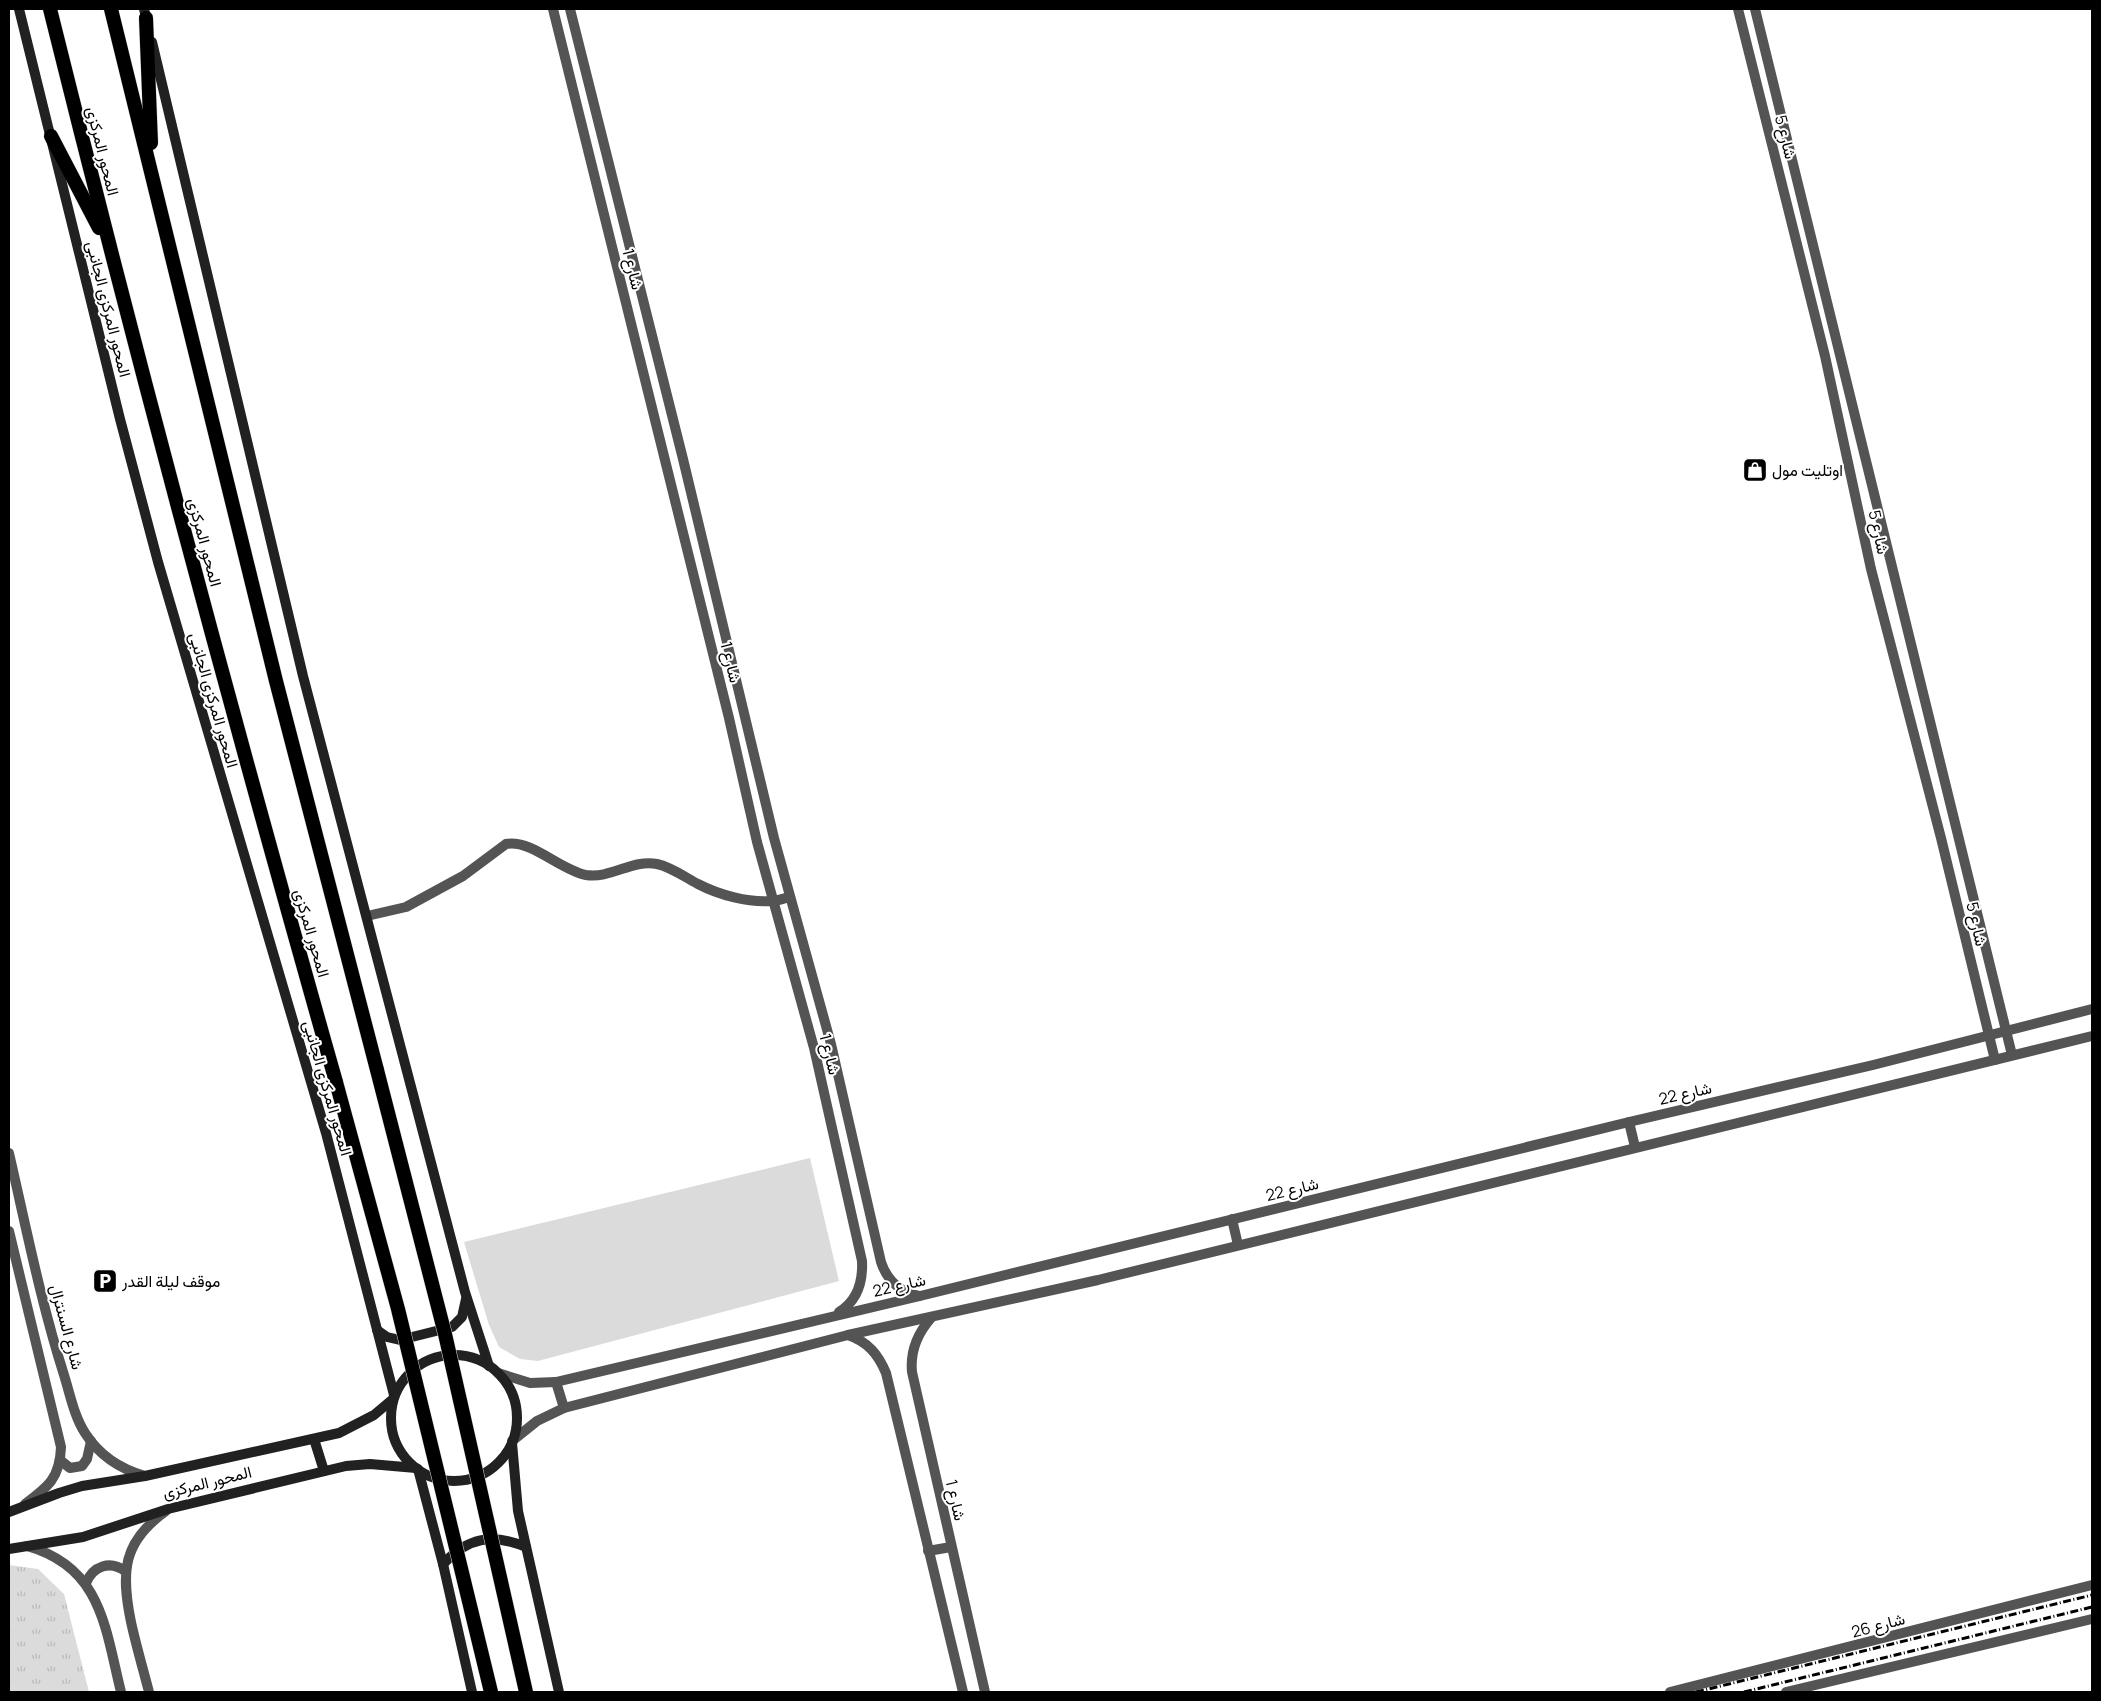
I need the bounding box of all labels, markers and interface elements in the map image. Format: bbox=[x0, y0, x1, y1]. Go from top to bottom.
street label: المحور المركزى bbox=[81, 104, 125, 198]
street label: شارع 5 bbox=[1769, 113, 1802, 162]
street label: المحور المركزى الجانبى bbox=[81, 239, 137, 379]
street label: شارع 1 bbox=[616, 246, 649, 292]
shop icon: اوتليت مول bbox=[1742, 457, 1768, 483]
place label: اوتليت مول bbox=[1772, 459, 1843, 481]
street label: المحور المركزى bbox=[183, 495, 227, 589]
street label: شارع 5 bbox=[1863, 508, 1894, 556]
street label: المحور المركزى الجانبى bbox=[184, 630, 244, 770]
street label: شارع 1 bbox=[714, 639, 747, 685]
street label: المحور المركزى bbox=[289, 886, 335, 980]
street label: شارع 5 bbox=[1960, 900, 1993, 948]
street label: المحور المركزى الجانبى bbox=[298, 1018, 358, 1158]
street label: شارع 1 bbox=[813, 1031, 846, 1077]
street label: شارع 22 bbox=[1656, 1076, 1714, 1111]
street label: شارع 22 bbox=[1263, 1172, 1321, 1207]
parking icon: موقف ليلة القدر bbox=[92, 1268, 118, 1294]
street label: شارع 22 bbox=[870, 1268, 928, 1303]
place label: موقف ليلة القدر bbox=[121, 1270, 220, 1292]
street label: شارع السنترال bbox=[44, 1282, 89, 1372]
street label: المحور المركزى bbox=[160, 1460, 254, 1504]
street label: شارع 1 bbox=[940, 1477, 971, 1523]
street label: شارع 26 bbox=[1849, 1607, 1907, 1644]

